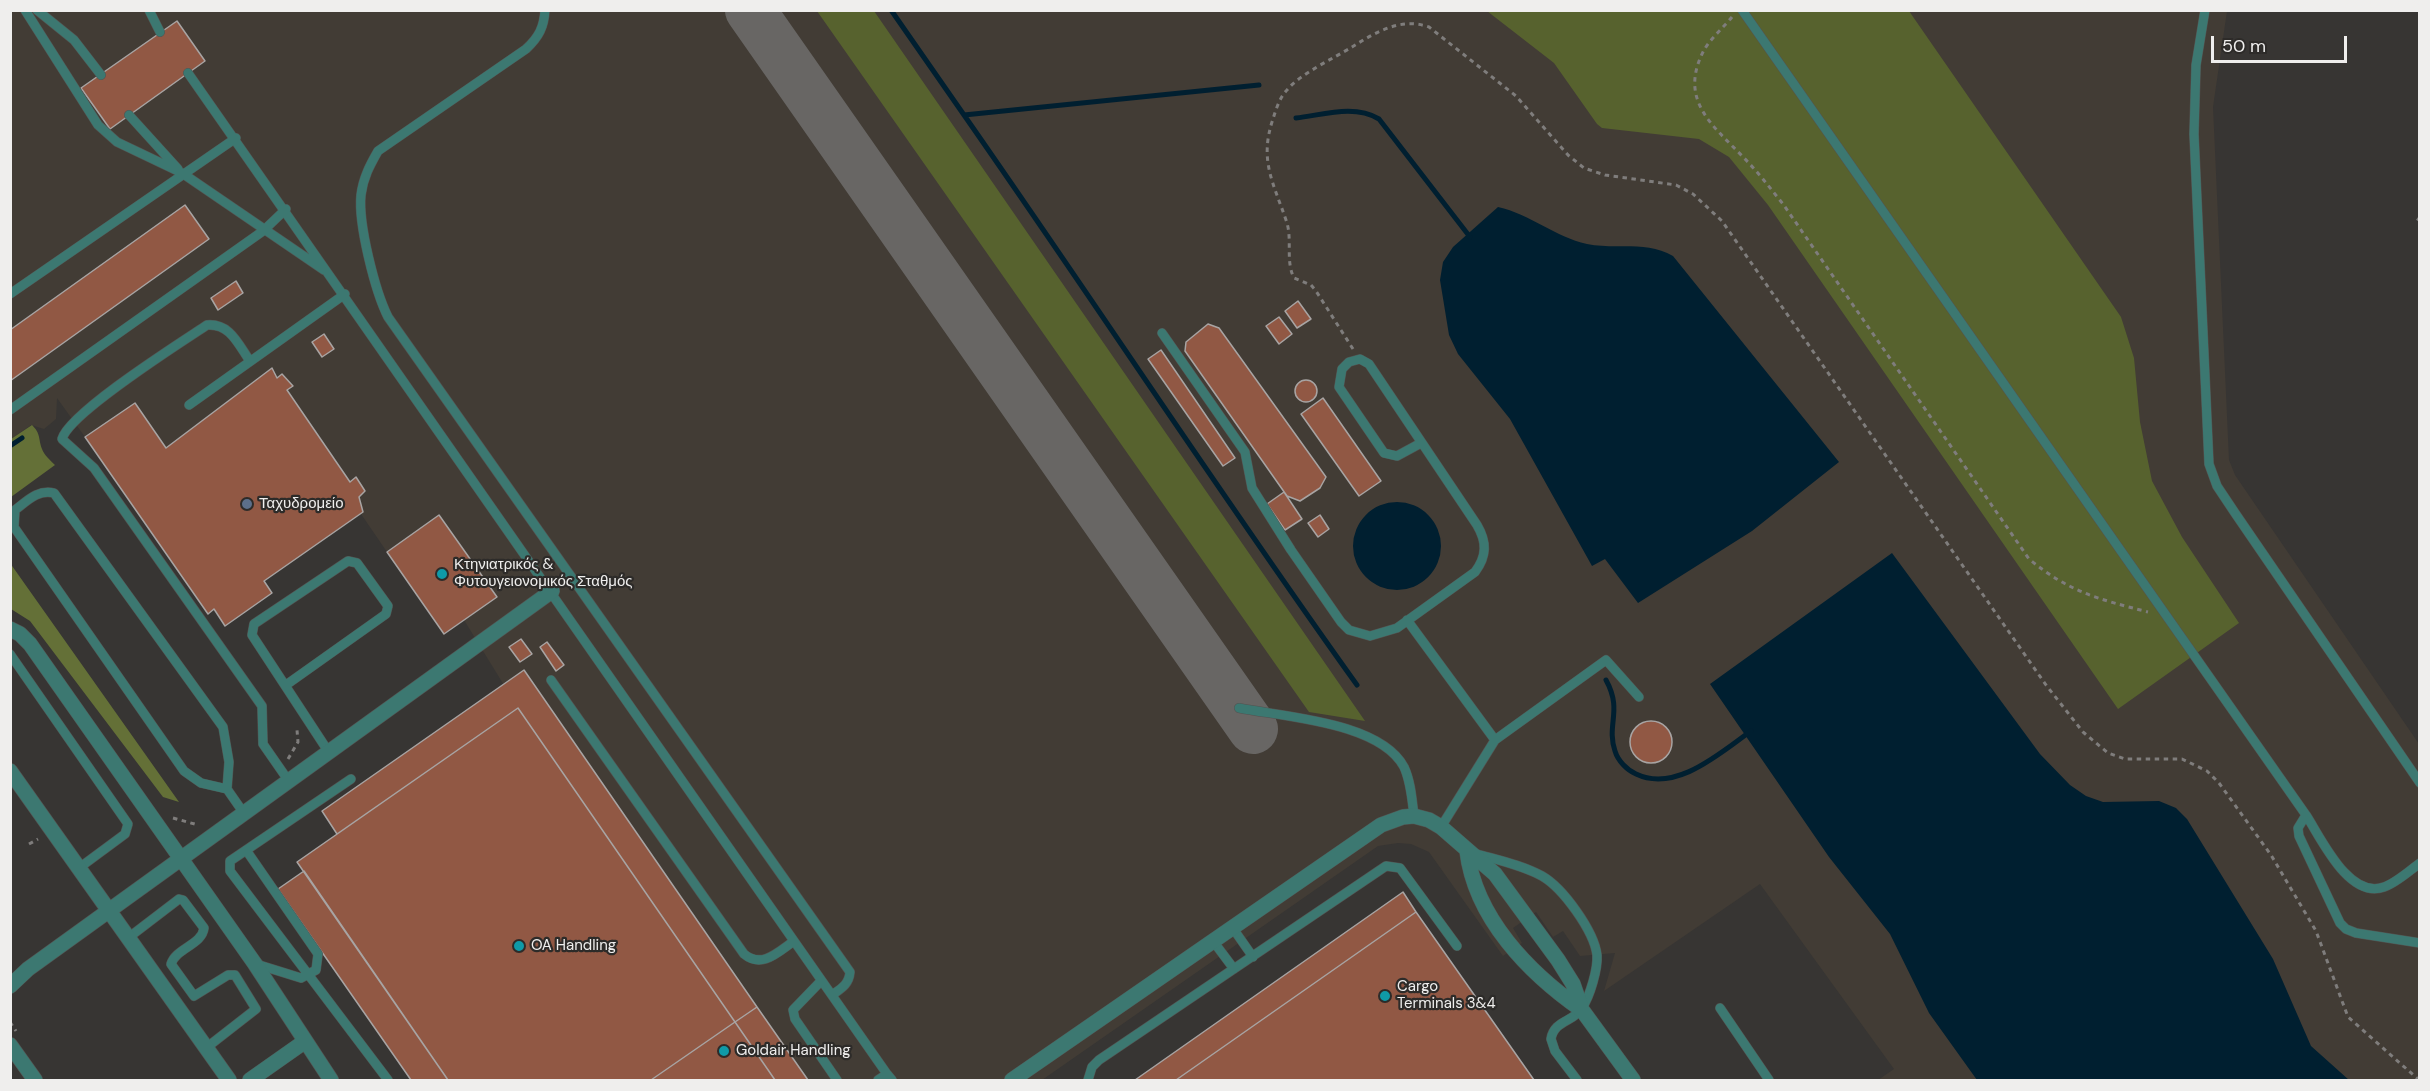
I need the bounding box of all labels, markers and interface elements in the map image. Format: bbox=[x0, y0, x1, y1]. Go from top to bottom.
scale bar bbox=[2214, 24, 2350, 62]
text: 50 m bbox=[2222, 34, 2266, 58]
place label: Ταχυδρομείο bbox=[259, 495, 343, 513]
marker: Ταχυδρομείο bbox=[240, 497, 254, 511]
place label: Κτηνιατρικός & Φυτουγειονομικός Σταθμός bbox=[454, 556, 632, 591]
marker: Κτηνιατρικός & Φυτουγειονομικός Σταθμός bbox=[435, 567, 449, 581]
place label: OA Handling bbox=[531, 937, 616, 955]
marker: OA Handling bbox=[512, 939, 526, 953]
place label: Cargo Terminals 3&4 bbox=[1397, 978, 1496, 1013]
marker: Cargo Terminals 3&4 bbox=[1378, 989, 1392, 1003]
place label: Goldair Handling bbox=[736, 1042, 851, 1060]
marker: Goldair Handling bbox=[717, 1044, 731, 1058]

